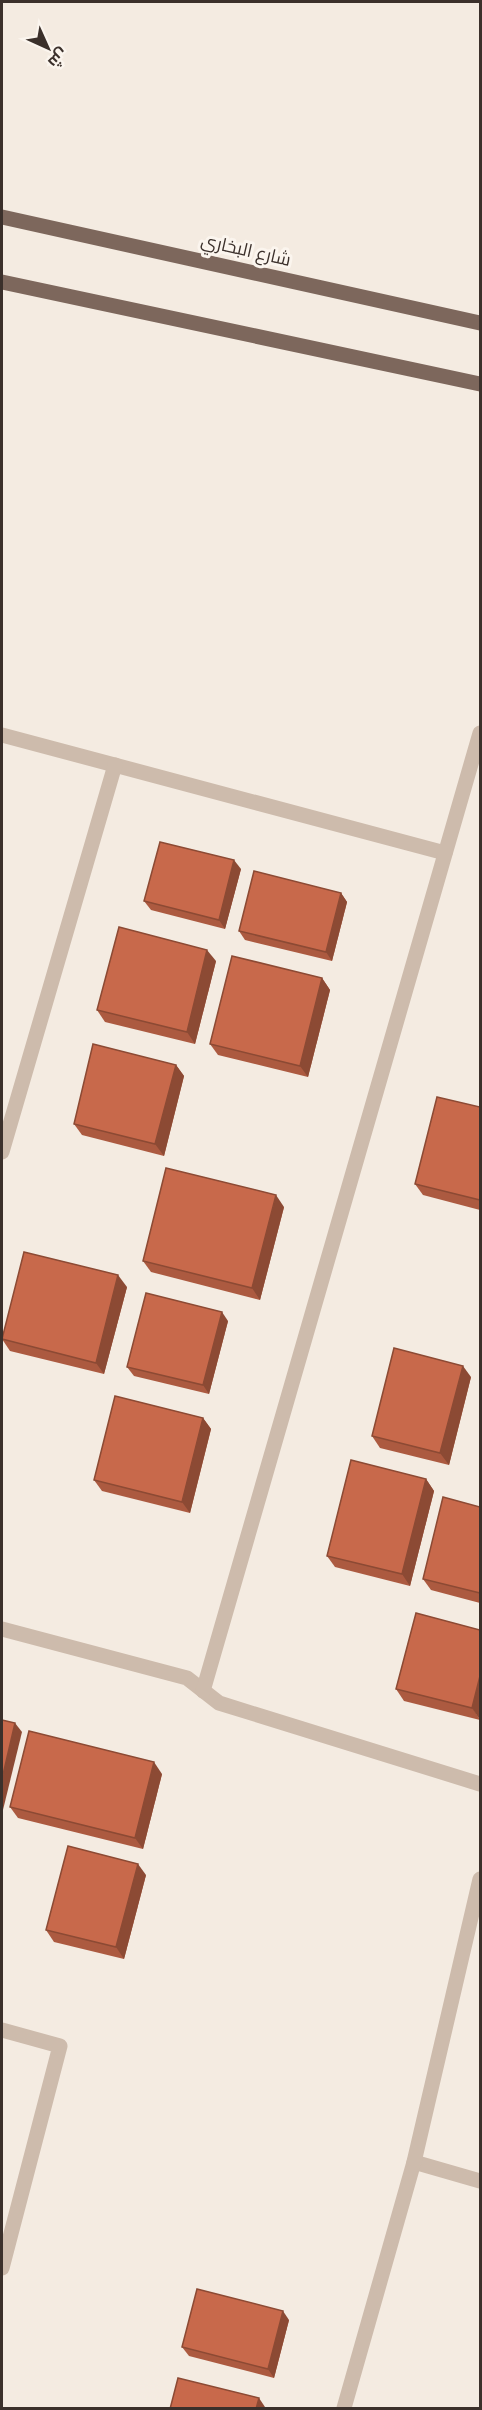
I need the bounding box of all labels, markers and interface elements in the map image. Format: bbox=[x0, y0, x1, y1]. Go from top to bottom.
north arrow bbox=[18, 18, 78, 78]
text: ش bbox=[43, 43, 73, 73]
street label: شارع البخاري bbox=[198, 228, 293, 274]

